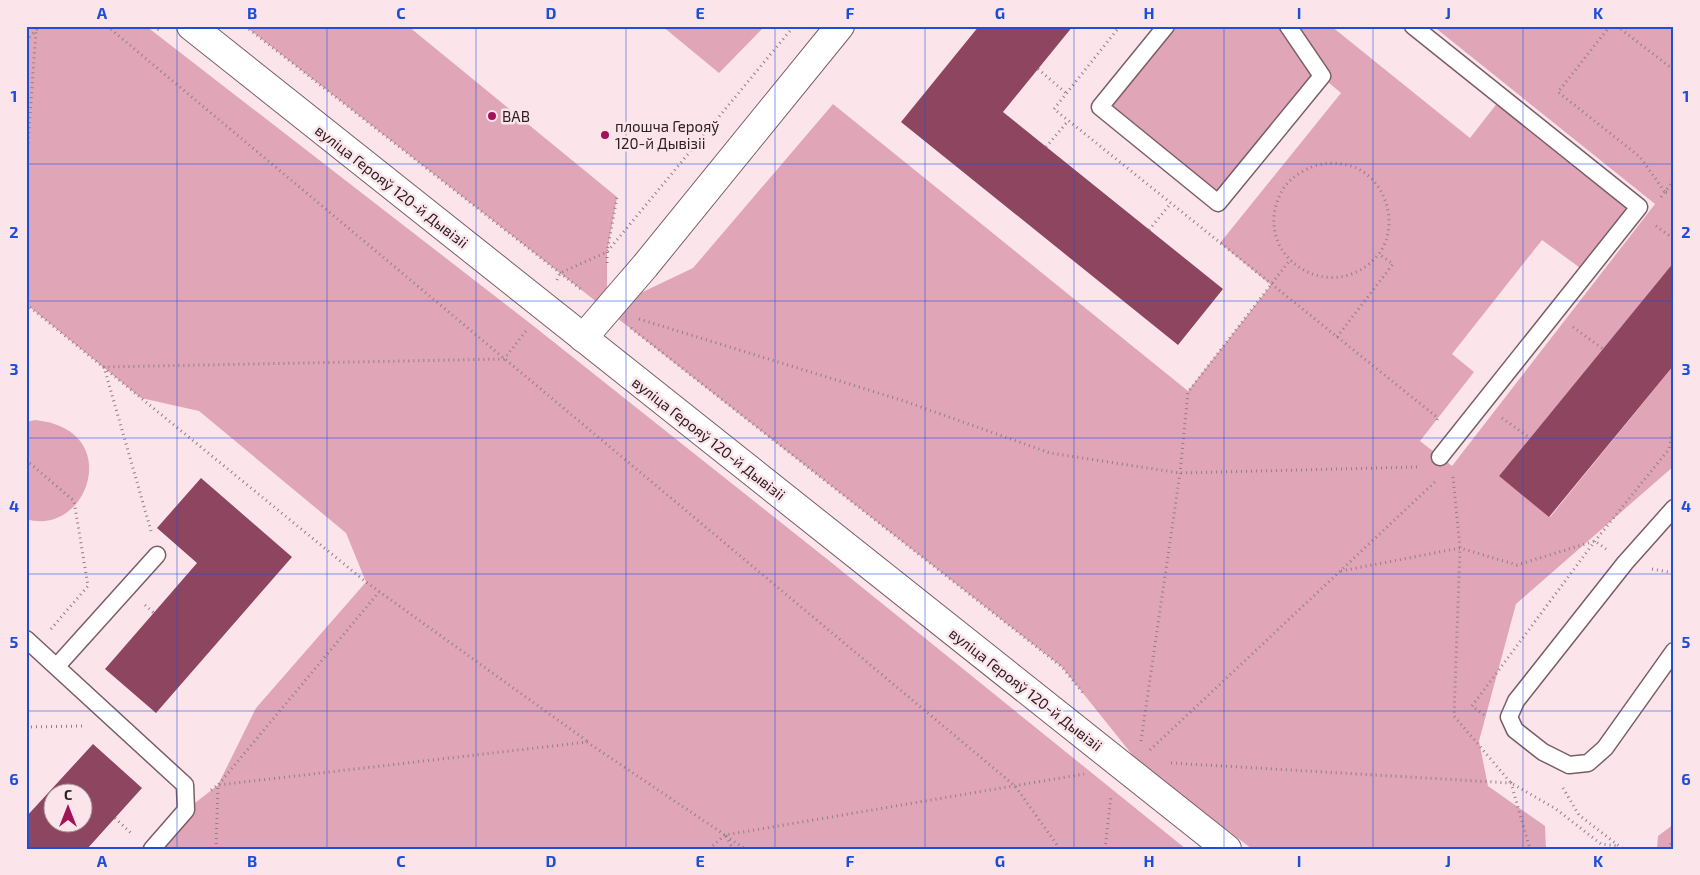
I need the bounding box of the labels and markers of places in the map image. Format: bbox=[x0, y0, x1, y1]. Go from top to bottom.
place label: ВАВ bbox=[502, 107, 530, 125]
marker: ВАВ bbox=[486, 110, 498, 122]
place label: плошча Герояў 120-й Дывізіі bbox=[615, 117, 719, 152]
marker: плошча Герояў 120-й Дывізіі bbox=[599, 129, 611, 141]

